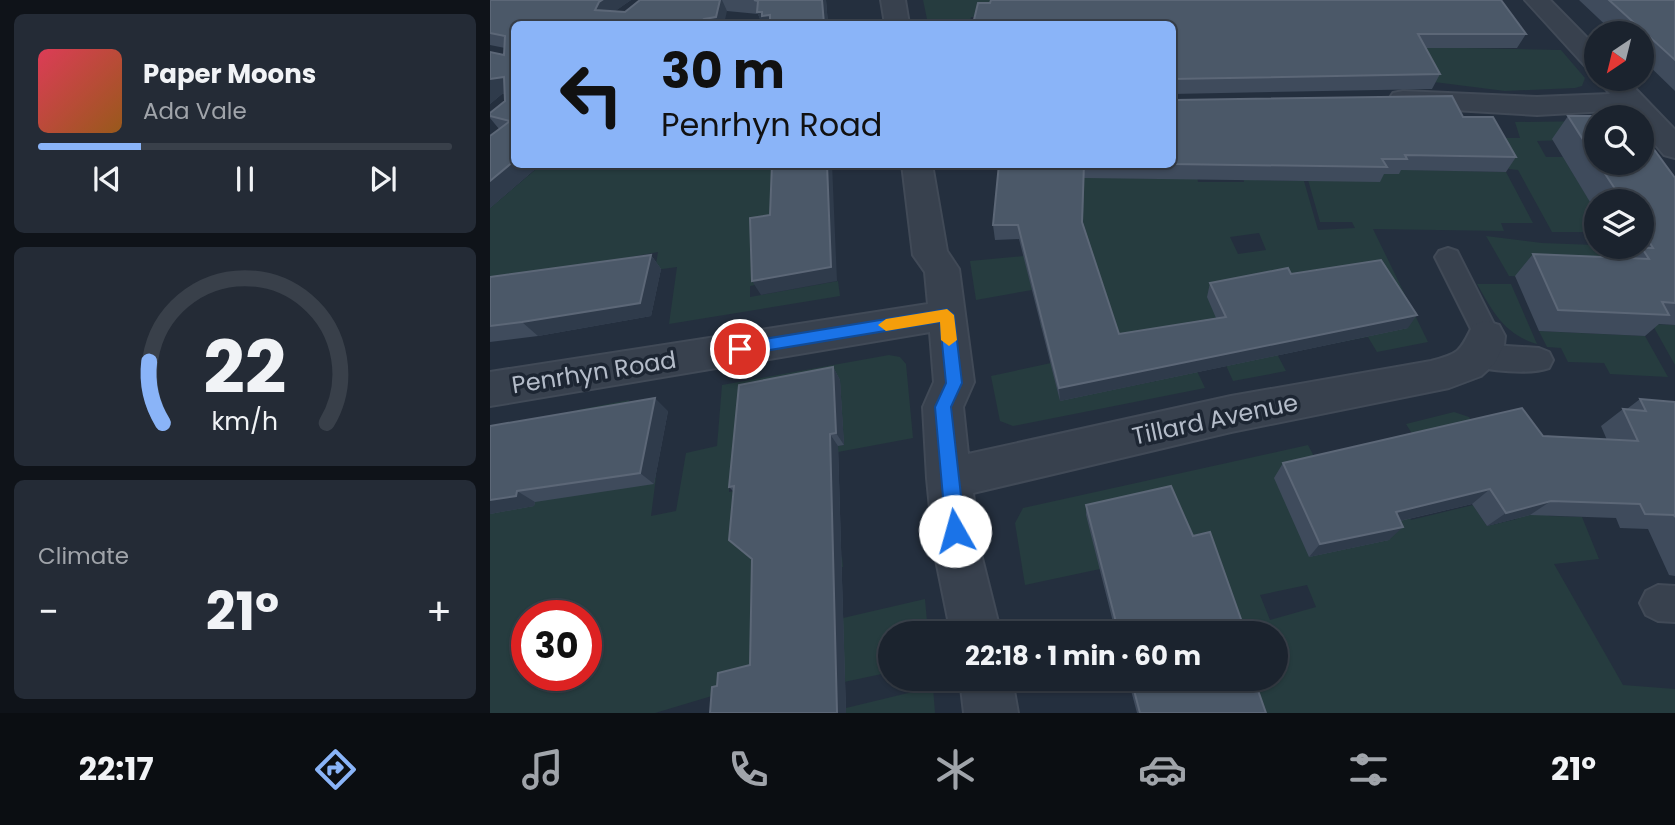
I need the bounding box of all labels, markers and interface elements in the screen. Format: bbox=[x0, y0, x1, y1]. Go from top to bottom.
north arrow bbox=[1584, 21, 1654, 91]
map controls bbox=[1584, 21, 1654, 259]
text: 30 m bbox=[661, 37, 785, 105]
icon: left bbox=[546, 49, 637, 140]
text: Paper Moons bbox=[143, 56, 316, 92]
text: Ada Vale bbox=[143, 95, 247, 127]
text: Penrhyn Road bbox=[661, 102, 883, 147]
button: search bbox=[1584, 105, 1654, 175]
icon: previous bbox=[88, 160, 126, 198]
icon: pause bbox=[226, 160, 264, 198]
icon: next bbox=[364, 160, 402, 198]
button: layers bbox=[1584, 189, 1654, 259]
text: 22 bbox=[203, 317, 287, 418]
pin bbox=[710, 319, 770, 379]
icon: arrive bbox=[721, 330, 759, 368]
street label: Penrhyn Road bbox=[509, 343, 679, 401]
street label: Tillard Avenue bbox=[1129, 385, 1301, 453]
text: km/h bbox=[212, 403, 278, 438]
position arrow bbox=[918, 494, 992, 568]
text: Climate bbox=[38, 540, 129, 572]
text: 21° bbox=[206, 575, 279, 648]
text: − bbox=[38, 585, 59, 638]
text: + bbox=[426, 585, 452, 638]
speed limit sign: 30 bbox=[511, 600, 602, 691]
text: 22:18 · 1 min · 60 m bbox=[965, 638, 1201, 674]
icon: directions bbox=[311, 745, 360, 794]
icon: music bbox=[518, 745, 567, 794]
icon: phone bbox=[724, 745, 773, 794]
icon: climate bbox=[931, 745, 980, 794]
icon: car bbox=[1138, 745, 1187, 794]
icon: filters bbox=[1344, 745, 1393, 794]
text: 22:17 bbox=[79, 746, 154, 791]
text: 21° bbox=[1551, 746, 1596, 791]

